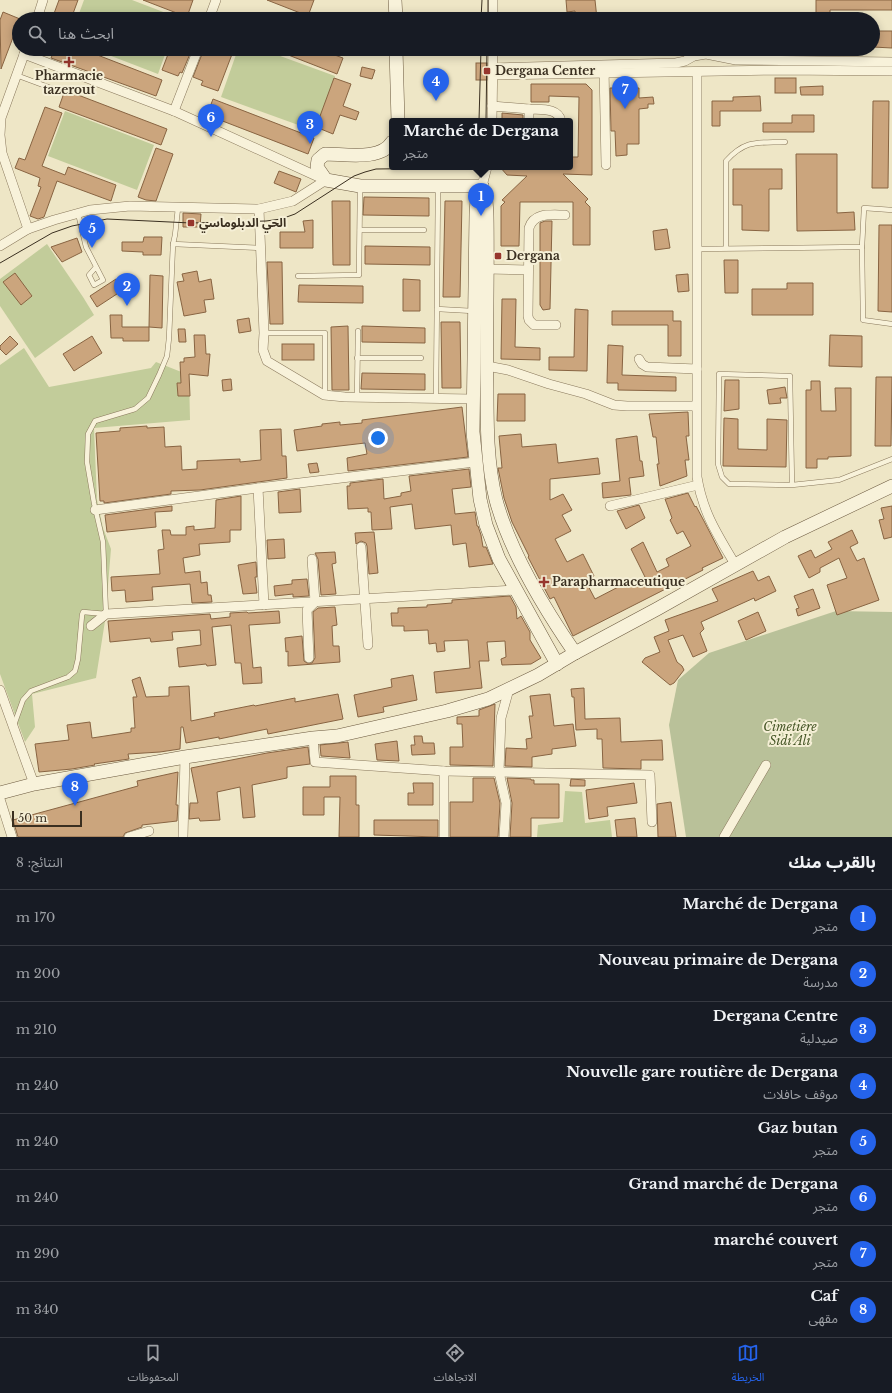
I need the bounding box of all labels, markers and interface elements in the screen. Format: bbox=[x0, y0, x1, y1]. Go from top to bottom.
search box bbox=[12, 12, 880, 56]
icon: search bbox=[26, 23, 48, 45]
text: ابحث هنا bbox=[58, 24, 114, 43]
marker: Pharmacie tazerout bbox=[64, 57, 74, 67]
place label: Dergana Center bbox=[495, 63, 595, 78]
marker: Dergana Center bbox=[482, 66, 492, 76]
place label: Pharmacie tazerout bbox=[35, 68, 103, 97]
pin: 4 bbox=[423, 68, 449, 101]
pin: 7 bbox=[612, 76, 638, 109]
pin: 6 bbox=[198, 104, 224, 137]
pin: 3 bbox=[297, 111, 323, 144]
popup bbox=[389, 118, 573, 170]
text: Marché de Dergana bbox=[403, 121, 559, 140]
text: متجر bbox=[403, 145, 428, 162]
pin: 1 bbox=[468, 183, 494, 216]
pin: 5 bbox=[79, 215, 105, 248]
place label: الحي الدبلوماسي bbox=[199, 215, 286, 233]
marker: الحي الدبلوماسي bbox=[186, 218, 196, 228]
place label: Dergana bbox=[506, 248, 560, 263]
marker: Dergana bbox=[493, 251, 503, 261]
pin: 2 bbox=[114, 273, 140, 306]
your location bbox=[368, 428, 388, 448]
place label: Parapharmaceutique bbox=[552, 574, 685, 589]
marker: Parapharmaceutique bbox=[539, 577, 549, 587]
park label: Cimetière Sidi Ali bbox=[763, 719, 817, 748]
pin: 8 bbox=[62, 773, 88, 806]
scale bar bbox=[12, 809, 82, 828]
text: 50 m bbox=[18, 811, 47, 825]
text: بالقرب منك bbox=[789, 852, 876, 873]
text: النتائج: 8 bbox=[16, 854, 63, 871]
text: Marché de Dergana bbox=[682, 894, 838, 913]
text: 170 m bbox=[16, 909, 55, 926]
text: 1 bbox=[860, 909, 866, 926]
text: متجر bbox=[813, 918, 838, 935]
text: Nouveau primaire de Dergana bbox=[598, 950, 838, 969]
text: 200 m bbox=[16, 965, 60, 982]
text: 2 bbox=[859, 965, 867, 982]
text: مدرسة bbox=[803, 974, 838, 991]
text: Dergana Centre bbox=[713, 1006, 838, 1025]
text: 210 m bbox=[16, 1021, 57, 1038]
text: 3 bbox=[859, 1021, 867, 1038]
text: صيدلية bbox=[800, 1030, 838, 1047]
text: Nouvelle gare routière de Dergana bbox=[566, 1062, 838, 1081]
text: 240 m bbox=[16, 1077, 59, 1094]
text: 4 bbox=[859, 1077, 867, 1094]
text: موقف حافلات bbox=[763, 1086, 838, 1103]
text: Gaz butan bbox=[758, 1118, 838, 1137]
text: 240 m bbox=[16, 1133, 59, 1150]
text: 5 bbox=[859, 1133, 867, 1150]
text: متجر bbox=[813, 1142, 838, 1159]
text: Grand marché de Dergana bbox=[628, 1174, 838, 1193]
text: 240 m bbox=[16, 1189, 59, 1206]
text: 6 bbox=[859, 1189, 867, 1206]
text: متجر bbox=[813, 1198, 838, 1215]
text: marché couvert bbox=[714, 1230, 838, 1249]
text: 290 m bbox=[16, 1245, 59, 1262]
text: 7 bbox=[860, 1245, 866, 1262]
text: متجر bbox=[813, 1254, 838, 1271]
text: Caf bbox=[810, 1286, 838, 1305]
text: 340 m bbox=[16, 1301, 59, 1318]
text: 8 bbox=[859, 1301, 867, 1318]
text: مقهى bbox=[809, 1310, 838, 1327]
tab: المحفوظات bbox=[128, 1342, 179, 1389]
tab: الاتجاهات bbox=[434, 1342, 477, 1389]
tab: الخريطة bbox=[732, 1342, 765, 1389]

